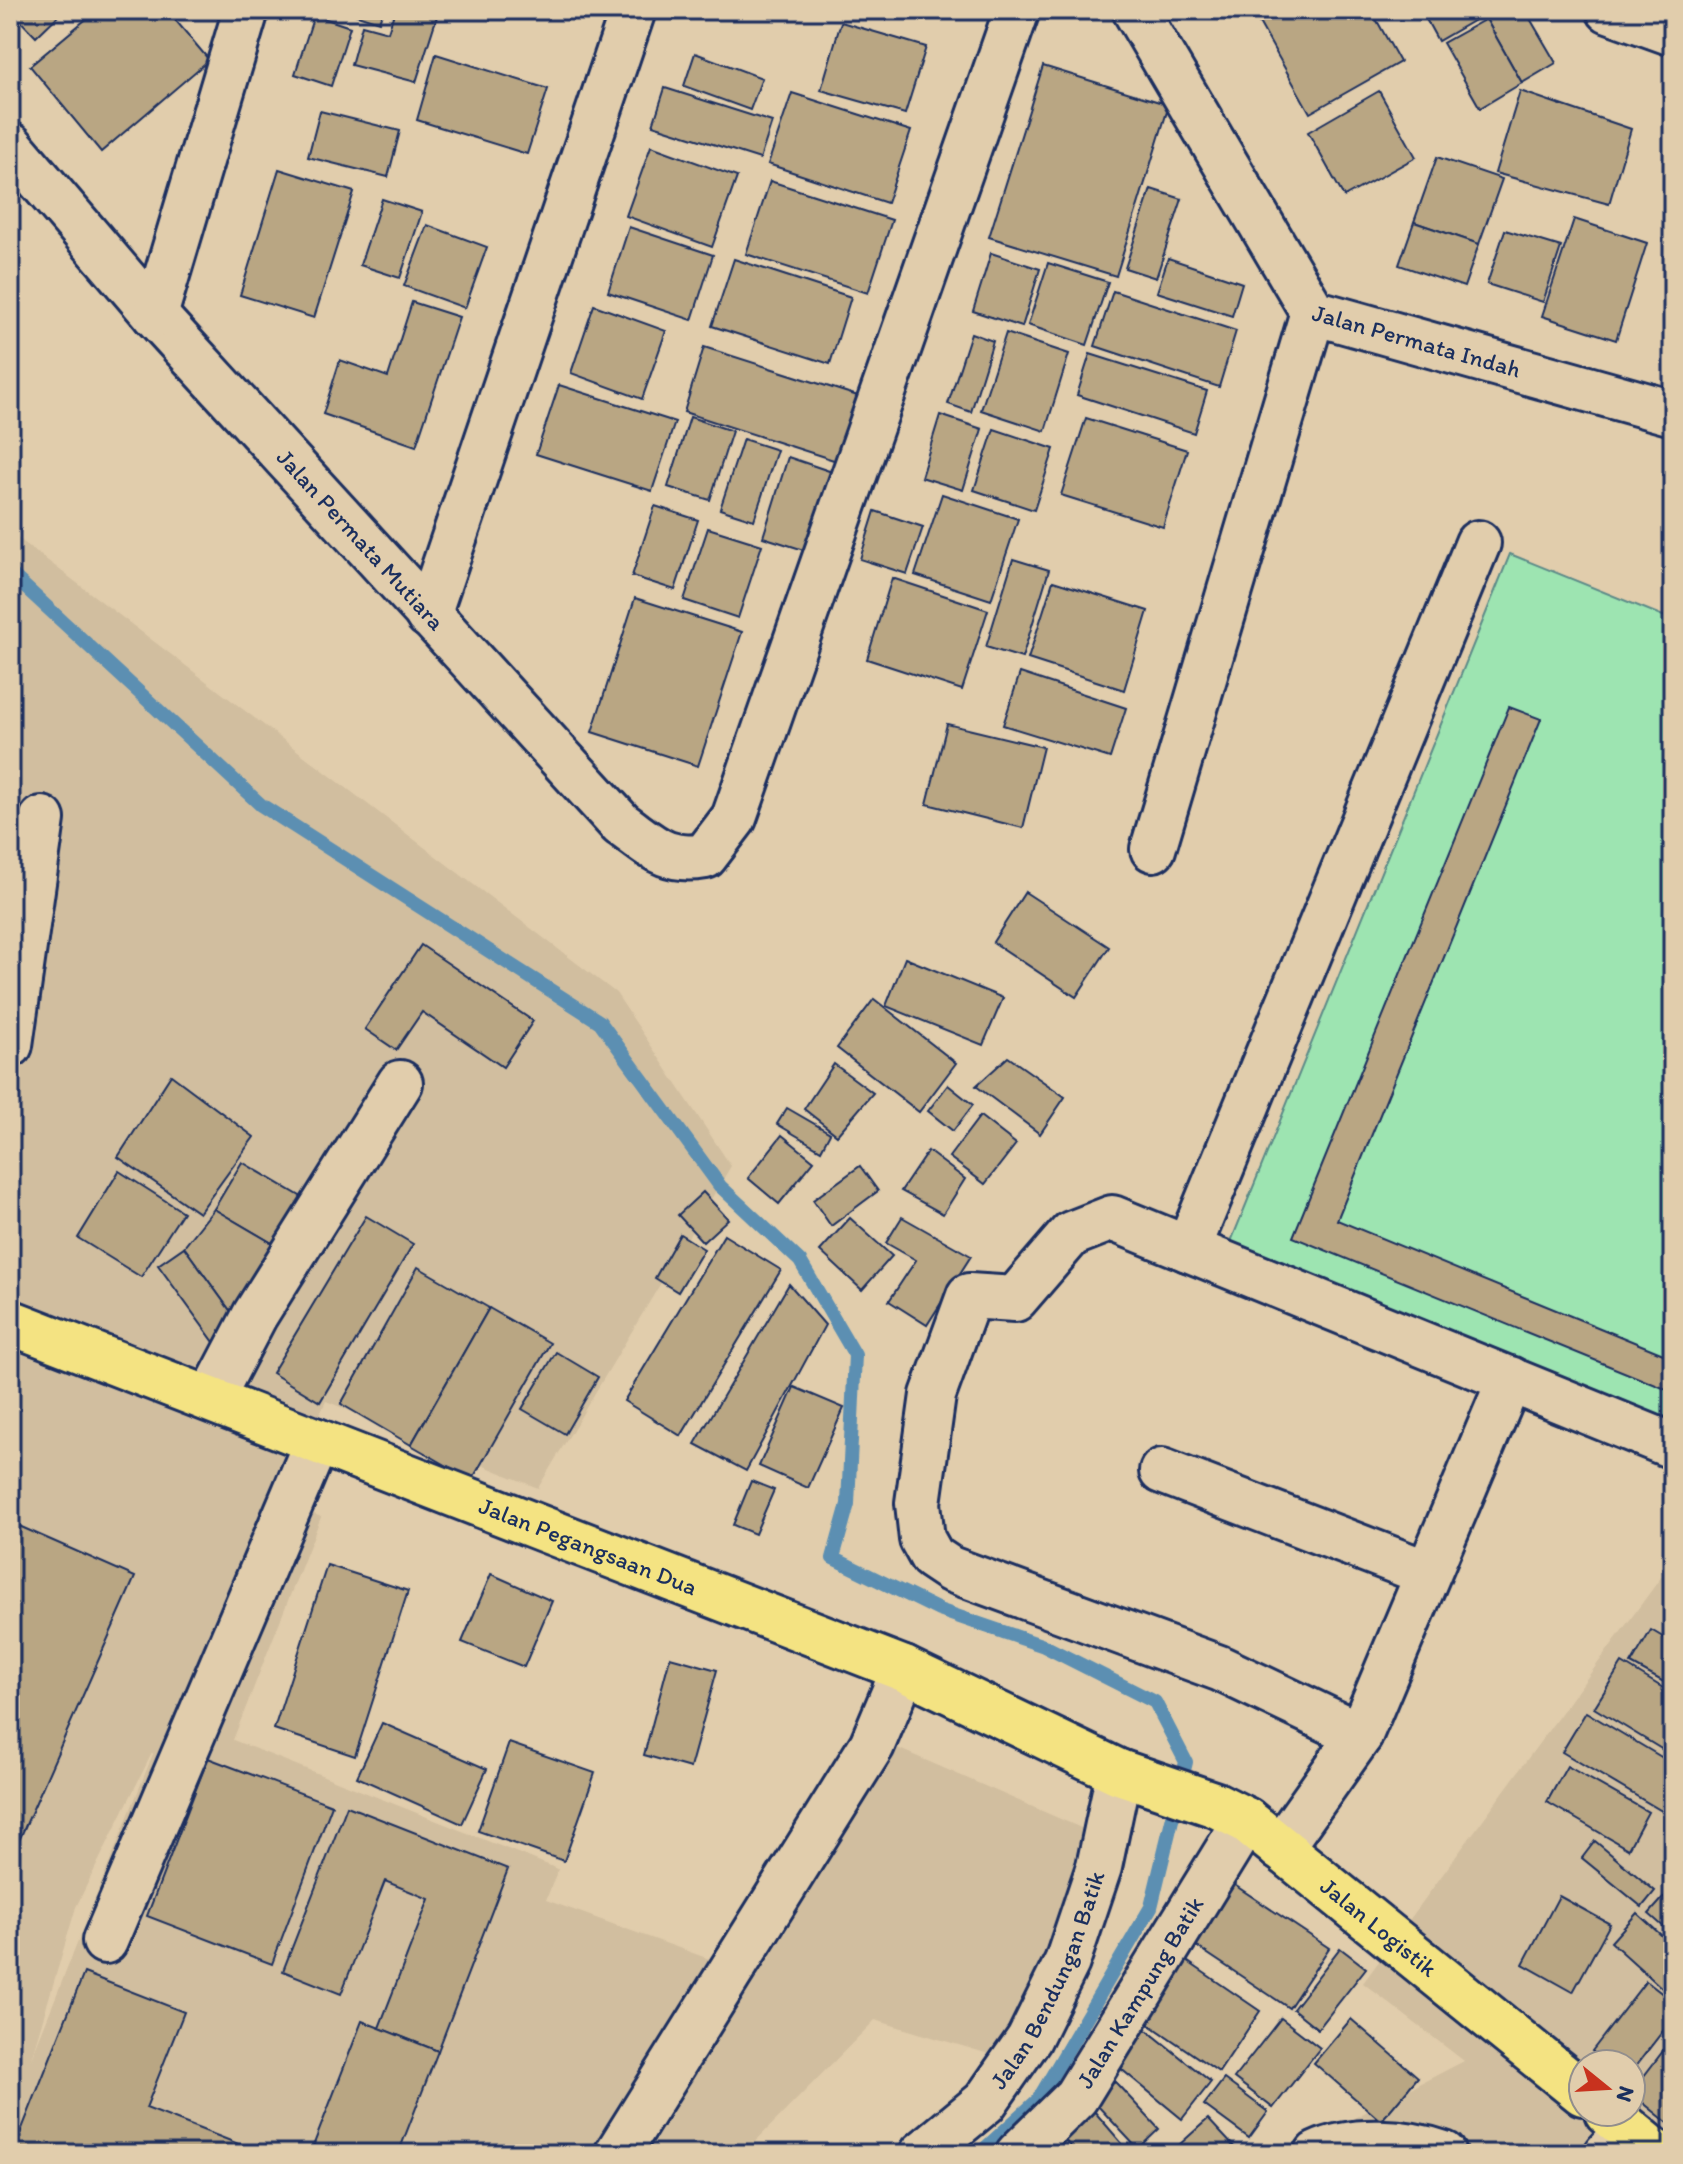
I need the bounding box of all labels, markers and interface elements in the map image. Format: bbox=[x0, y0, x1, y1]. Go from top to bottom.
street label: Jalan Permata Indah bbox=[1309, 298, 1524, 384]
street label: Jalan Permata Mutiara bbox=[271, 443, 452, 636]
street label: Jalan Pegangsaan Dua bbox=[475, 1490, 701, 1601]
street label: Jalan Bendungan Batik bbox=[984, 1867, 1111, 2095]
street label: Jalan Logistik bbox=[1315, 1871, 1443, 1983]
street label: Jalan Kampung Batik bbox=[1070, 1891, 1210, 2093]
north arrow bbox=[1567, 2048, 1647, 2128]
text: N bbox=[1610, 2083, 1641, 2105]

